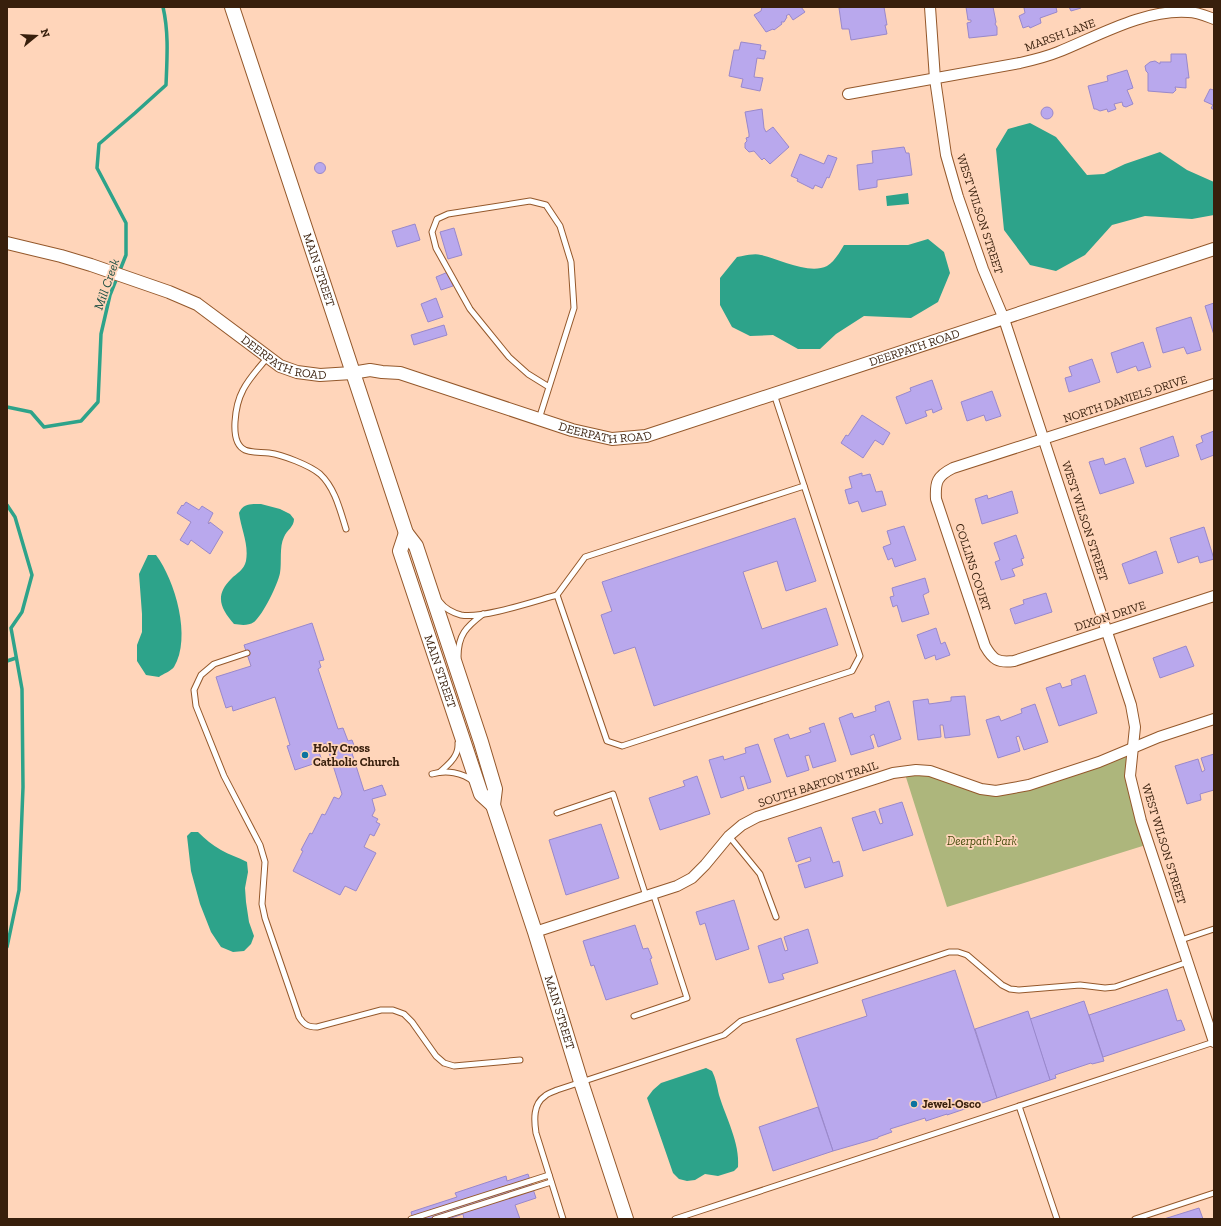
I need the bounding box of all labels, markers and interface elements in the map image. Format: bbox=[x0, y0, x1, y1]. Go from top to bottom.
north arrow bbox=[16, 16, 56, 56]
street label: MARSH LANE bbox=[1023, 16, 1097, 54]
text: N bbox=[38, 27, 53, 40]
street label: WEST WILSON STREET bbox=[954, 152, 1006, 276]
street label: MAIN STREET bbox=[300, 231, 338, 309]
water label: Mill Creek bbox=[91, 256, 122, 312]
street label: DEERPATH ROAD bbox=[867, 326, 961, 369]
street label: DEERPATH ROAD bbox=[238, 332, 327, 382]
street label: NORTH DANIELS DRIVE bbox=[1061, 372, 1189, 426]
street label: DEERPATH ROAD bbox=[557, 419, 654, 446]
street label: WEST WILSON STREET bbox=[1059, 459, 1111, 583]
street label: COLLINS COURT bbox=[952, 522, 994, 613]
street label: DIXON DRIVE bbox=[1073, 598, 1147, 634]
street label: MAIN STREET bbox=[421, 633, 459, 711]
place label: Holy Cross Catholic Church bbox=[313, 741, 399, 769]
marker: Holy Cross Catholic Church bbox=[300, 750, 310, 760]
street label: SOUTH BARTON TRAIL bbox=[756, 758, 880, 810]
street label: WEST WILSON STREET bbox=[1139, 782, 1189, 906]
park label: Deerpath Park bbox=[947, 834, 1018, 848]
street label: MAIN STREET bbox=[542, 974, 578, 1052]
place label: Jewel-Osco bbox=[922, 1097, 982, 1111]
marker: Jewel-Osco bbox=[909, 1099, 919, 1109]

